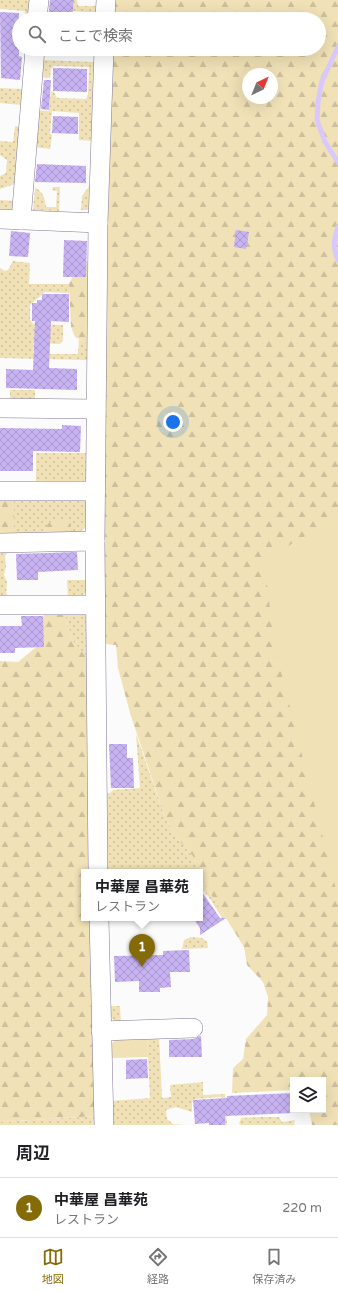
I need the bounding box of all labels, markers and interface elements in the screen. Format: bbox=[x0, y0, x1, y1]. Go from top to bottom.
search box bbox=[12, 12, 326, 56]
icon: search bbox=[26, 23, 48, 45]
text: ここで検索 bbox=[58, 27, 133, 45]
north arrow bbox=[242, 68, 278, 104]
your location bbox=[163, 412, 183, 432]
popup bbox=[81, 869, 203, 921]
text: 中華屋 昌華苑 bbox=[95, 878, 189, 896]
text: レストラン bbox=[95, 899, 160, 915]
pin: 1 bbox=[129, 934, 155, 967]
map controls bbox=[290, 1077, 326, 1113]
button: layers bbox=[290, 1077, 326, 1113]
text: 周辺 bbox=[16, 1143, 50, 1164]
text: 中華屋 昌華苑 bbox=[54, 1191, 148, 1209]
text: 1 bbox=[25, 1200, 33, 1216]
text: 220 m bbox=[282, 1200, 322, 1216]
text: レストラン bbox=[54, 1212, 119, 1228]
tab: 地図 bbox=[42, 1246, 64, 1286]
tab: 経路 bbox=[147, 1246, 169, 1286]
tab: 保存済み bbox=[252, 1246, 296, 1286]

